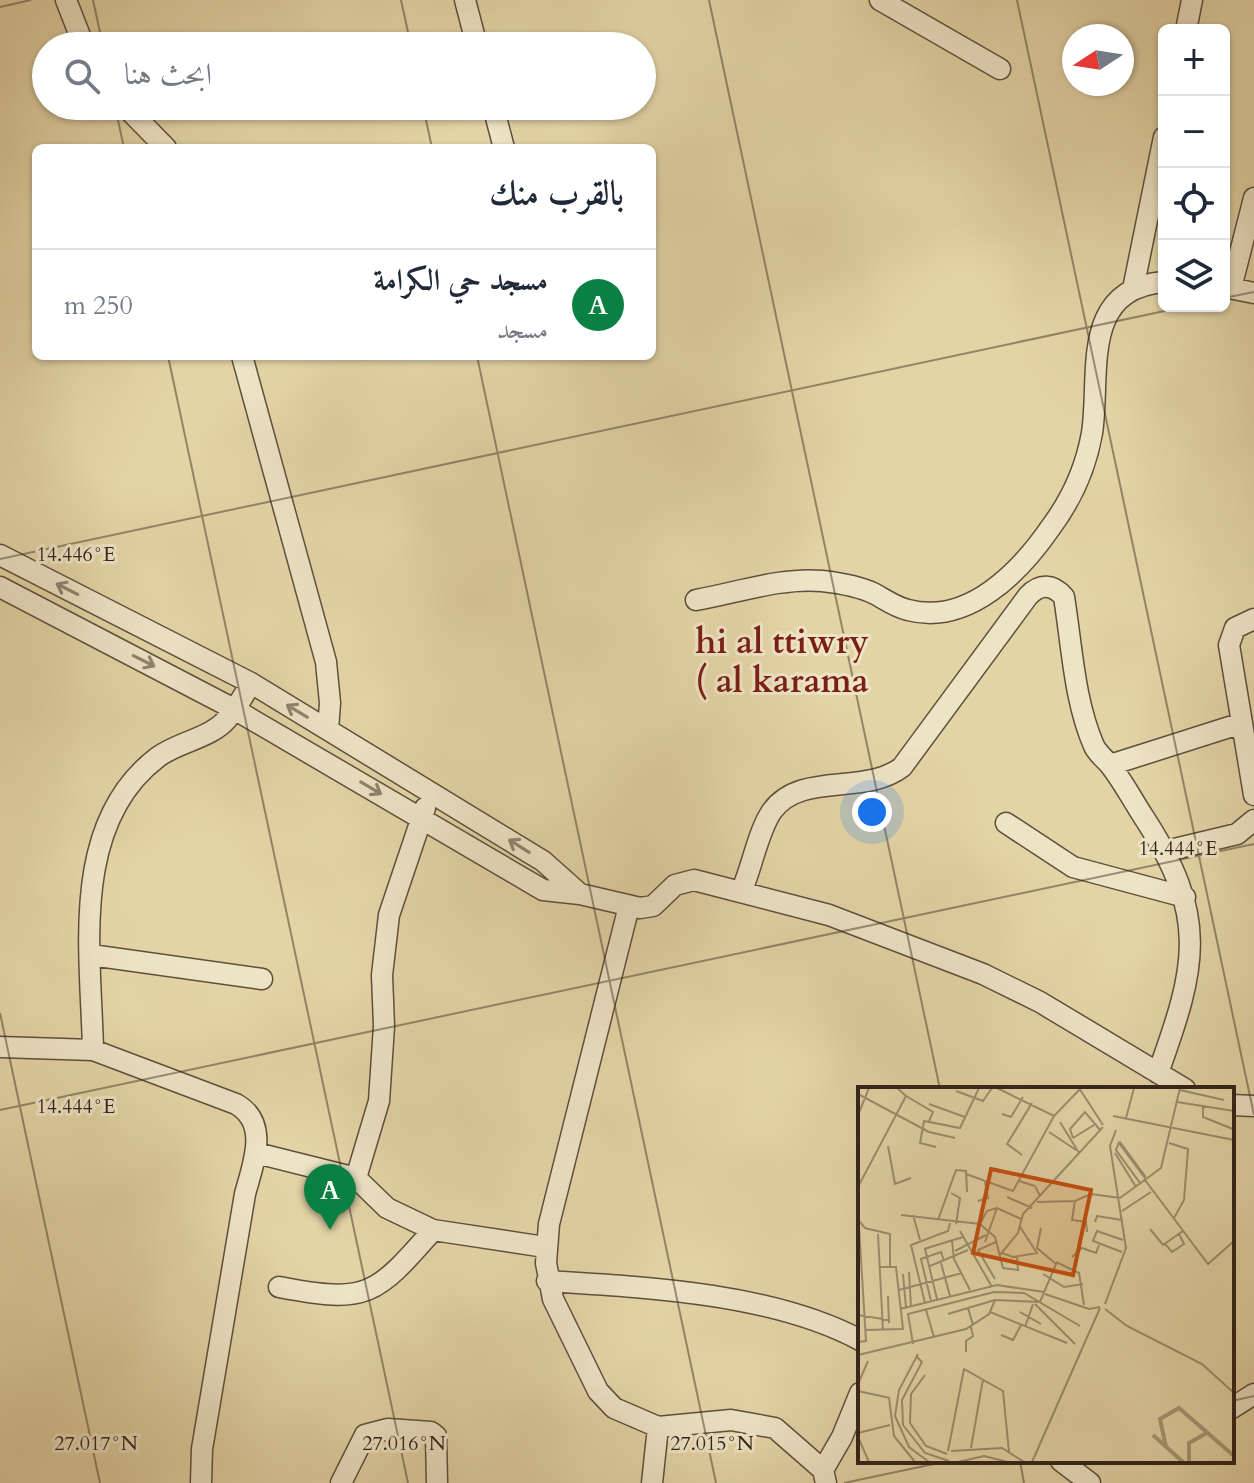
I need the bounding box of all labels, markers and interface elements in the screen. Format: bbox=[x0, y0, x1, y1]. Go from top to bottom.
north arrow bbox=[1062, 24, 1134, 96]
map controls bbox=[1158, 24, 1230, 312]
button: + bbox=[1158, 24, 1230, 96]
search box bbox=[32, 32, 656, 120]
icon: search bbox=[60, 54, 104, 98]
text: ابحث هنا bbox=[124, 54, 212, 95]
button: − bbox=[1158, 96, 1230, 168]
button: locate bbox=[1158, 168, 1230, 240]
text: بالقرب منك bbox=[489, 170, 624, 216]
button: layers bbox=[1158, 240, 1230, 312]
text: مسجد حي الكرامة bbox=[374, 260, 548, 301]
text: 250 m bbox=[64, 288, 133, 323]
text: A bbox=[588, 288, 608, 323]
text: مسجد bbox=[497, 312, 548, 347]
text: 14.446°E bbox=[37, 541, 115, 568]
one-way arrow bbox=[56, 581, 80, 597]
district label: hi al ttiwry ( al karama bbox=[695, 619, 869, 704]
one-way arrow bbox=[132, 653, 156, 669]
one-way arrow bbox=[286, 703, 309, 719]
one-way arrow bbox=[359, 780, 382, 796]
your location bbox=[852, 792, 892, 832]
text: 14.444°E bbox=[1139, 835, 1217, 862]
one-way arrow bbox=[508, 838, 531, 854]
inset map bbox=[858, 1087, 1234, 1463]
text: 14.444°E bbox=[37, 1093, 115, 1120]
pin: A bbox=[304, 1164, 356, 1230]
text: 27.017°N bbox=[54, 1430, 138, 1457]
text: 27.016°N bbox=[362, 1430, 446, 1457]
text: 27.015°N bbox=[670, 1430, 754, 1457]

